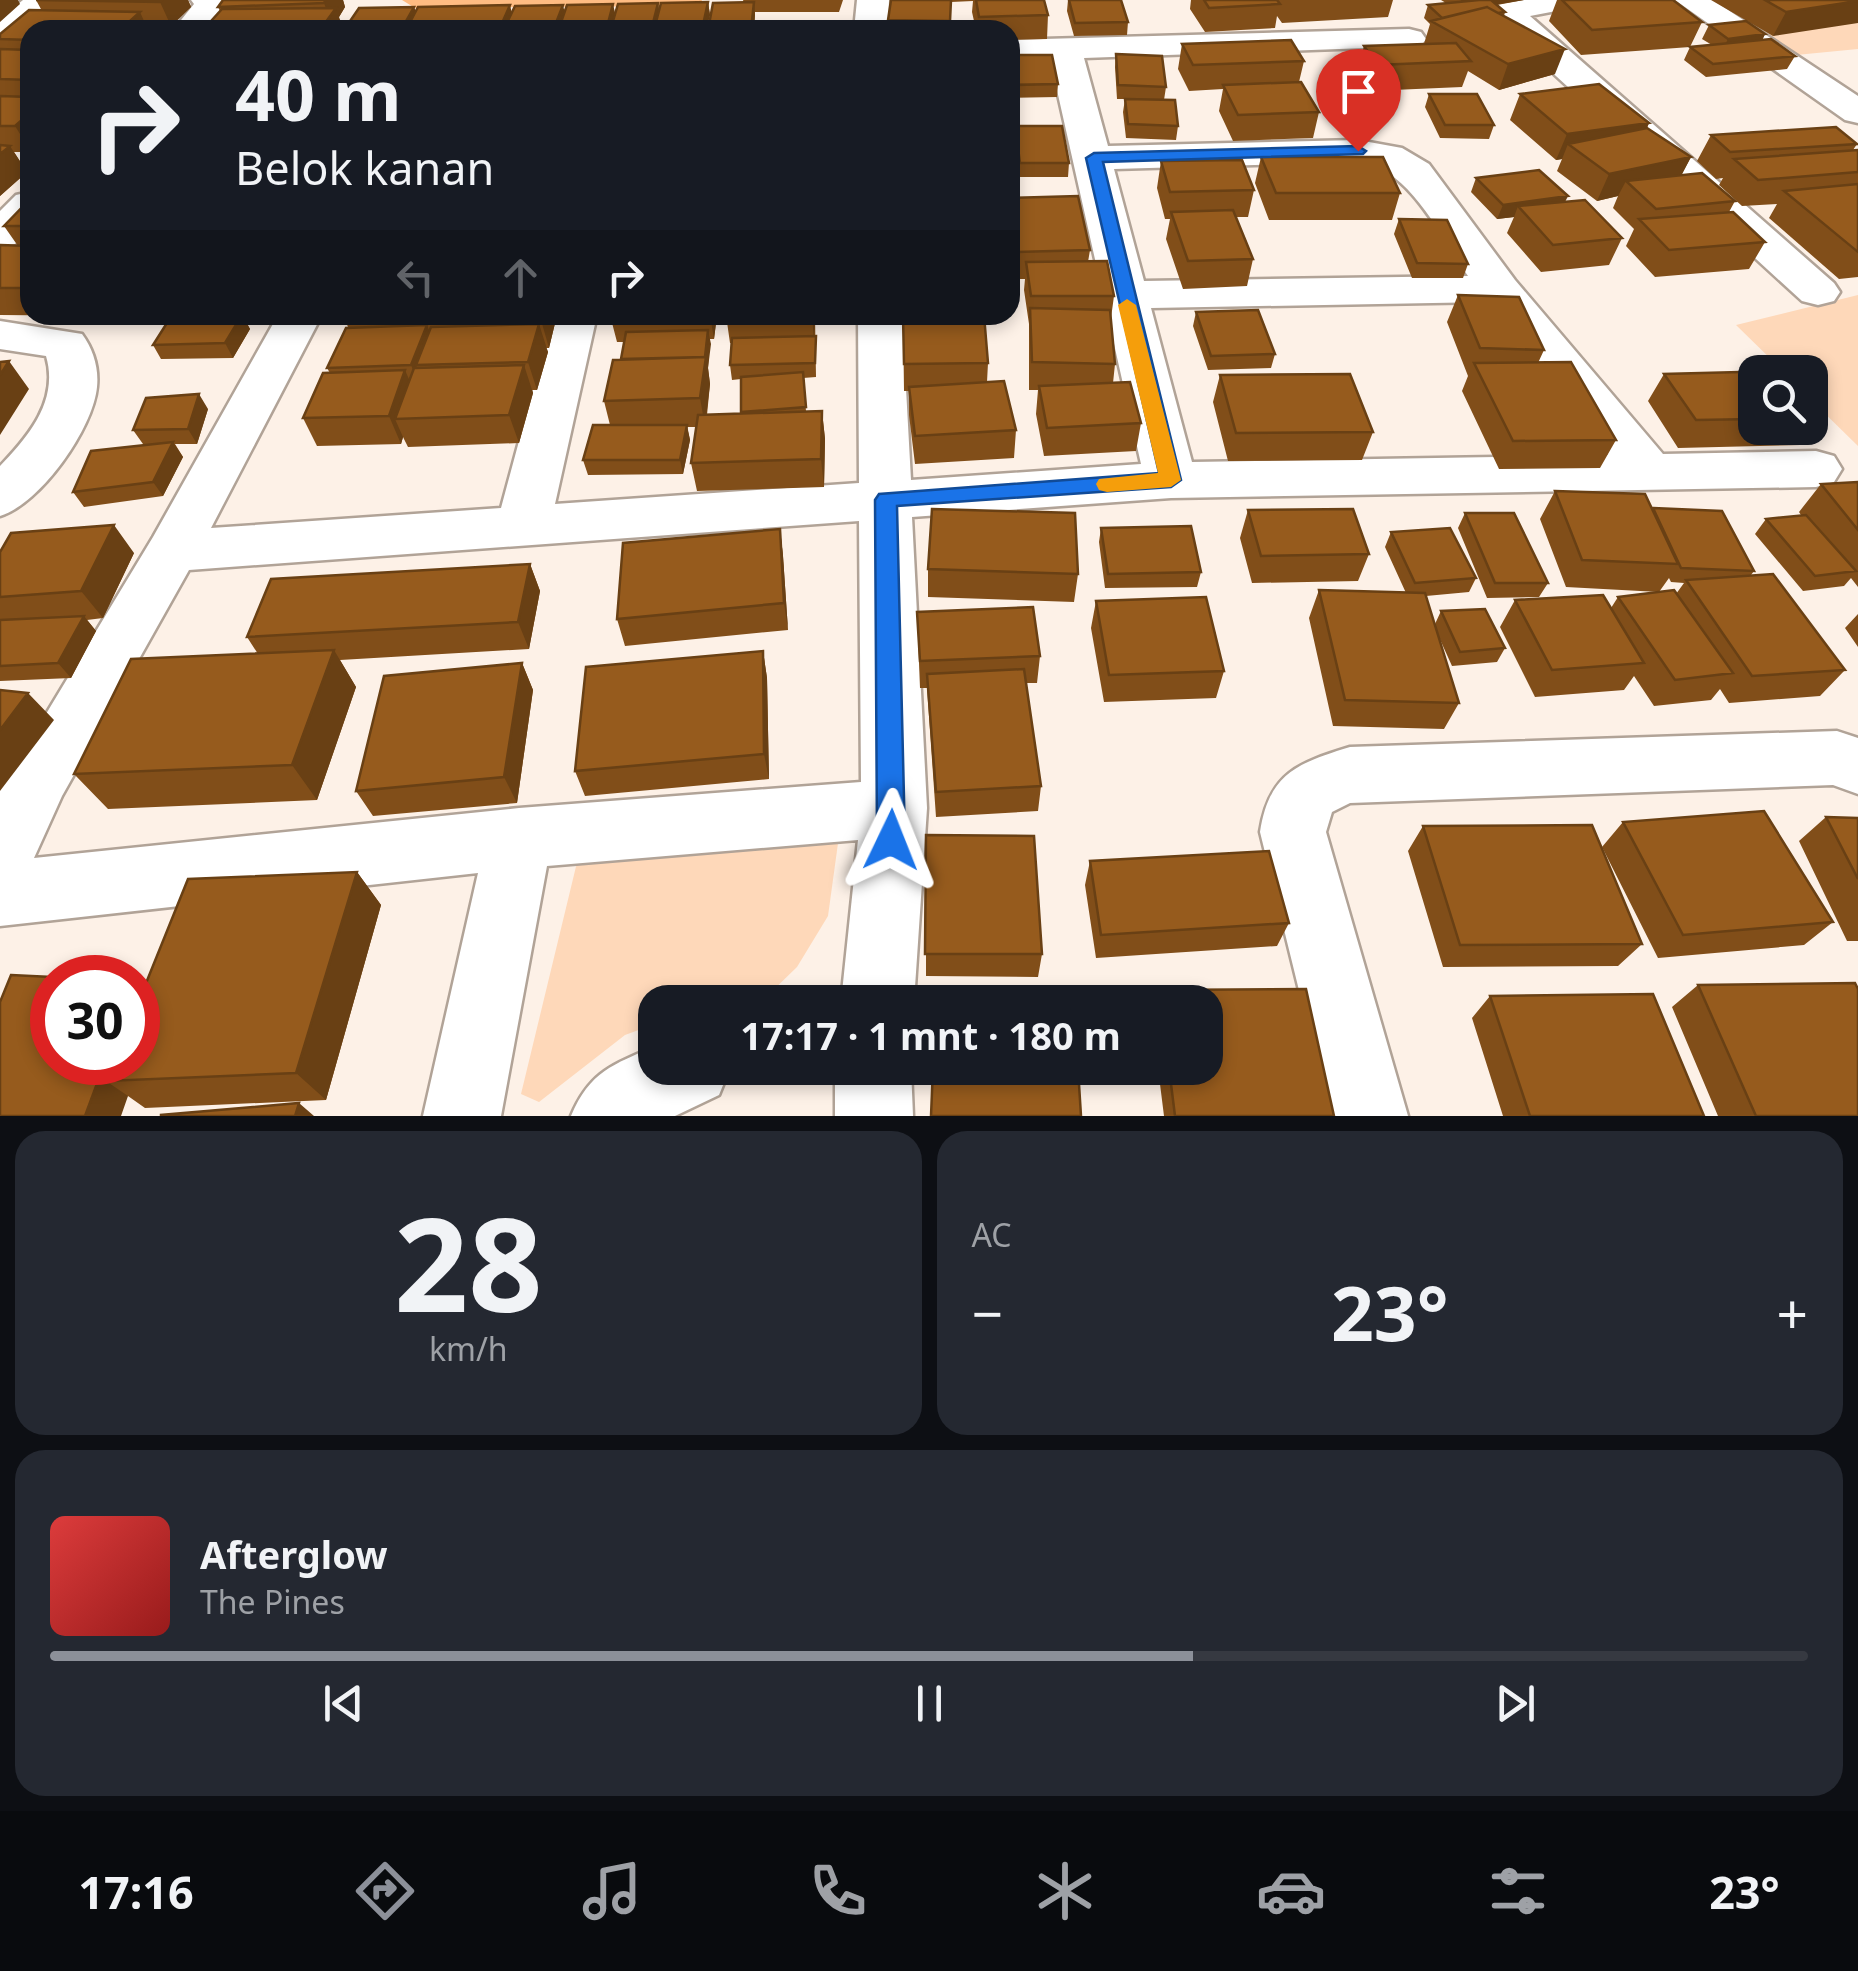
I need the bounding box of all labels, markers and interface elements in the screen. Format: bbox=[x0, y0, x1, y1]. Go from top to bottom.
text: 40 m bbox=[235, 46, 402, 142]
pin bbox=[1316, 49, 1401, 152]
icon: right bbox=[70, 60, 200, 190]
icon: arrive bbox=[1331, 64, 1386, 119]
text: Belok kanan bbox=[235, 137, 494, 198]
icon: left bbox=[388, 250, 443, 305]
icon: ahead bbox=[493, 250, 548, 305]
icon: right bbox=[598, 250, 653, 305]
map controls bbox=[1738, 355, 1828, 445]
button: search bbox=[1738, 355, 1828, 445]
position arrow bbox=[839, 788, 943, 892]
speed limit sign: 30 bbox=[30, 955, 160, 1085]
text: 17:17 · 1 mnt · 180 m bbox=[740, 1009, 1121, 1061]
text: 28 bbox=[394, 1173, 543, 1350]
text: AC bbox=[972, 1213, 1012, 1256]
text: 23° bbox=[1331, 1261, 1449, 1363]
text: − bbox=[972, 1275, 1003, 1350]
text: + bbox=[1777, 1275, 1808, 1350]
text: km/h bbox=[429, 1327, 508, 1370]
text: Afterglow bbox=[200, 1528, 388, 1580]
text: The Pines bbox=[200, 1580, 345, 1623]
icon: previous bbox=[316, 1676, 371, 1731]
icon: pause bbox=[902, 1676, 957, 1731]
icon: next bbox=[1488, 1676, 1543, 1731]
icon: directions bbox=[350, 1856, 420, 1926]
icon: music bbox=[577, 1856, 647, 1926]
icon: phone bbox=[803, 1856, 873, 1926]
icon: climate bbox=[1030, 1856, 1100, 1926]
icon: car bbox=[1256, 1856, 1326, 1926]
icon: filters bbox=[1483, 1856, 1553, 1926]
text: 17:16 bbox=[78, 1861, 194, 1922]
text: 23° bbox=[1709, 1861, 1780, 1922]

